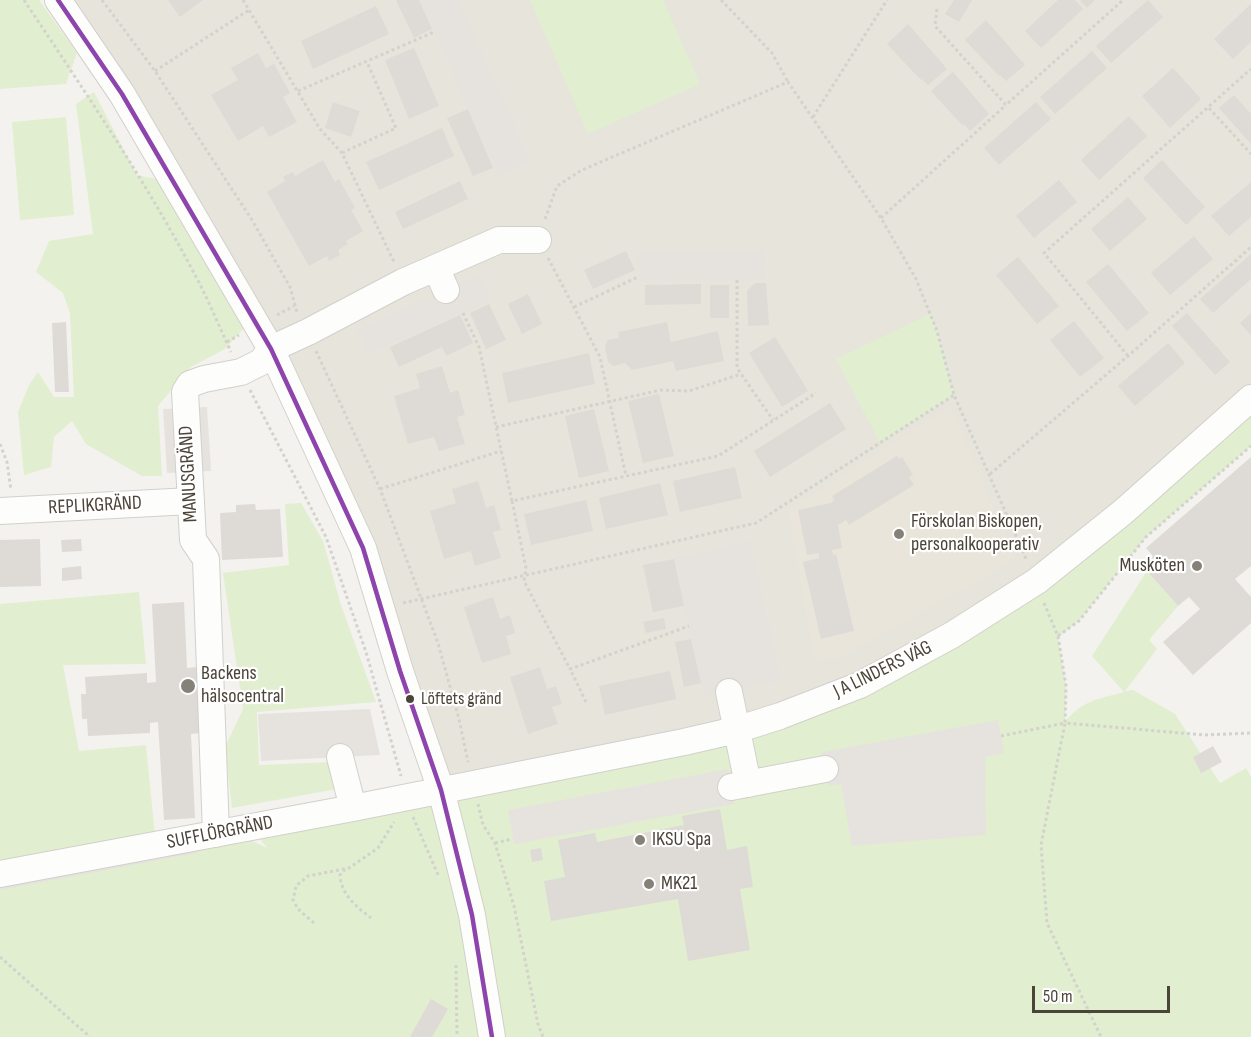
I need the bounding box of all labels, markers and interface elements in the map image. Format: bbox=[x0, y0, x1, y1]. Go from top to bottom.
street label: MANUSGRÄND bbox=[174, 425, 204, 523]
street label: REPLIKGRÄND bbox=[48, 492, 142, 520]
place label: Förskolan Biskopen, personalkooperativ bbox=[911, 510, 1042, 557]
marker: Förskolan Biskopen, personalkooperativ bbox=[892, 527, 906, 541]
place label: Musköten bbox=[1119, 554, 1185, 578]
marker: Musköten bbox=[1190, 559, 1204, 573]
street label: J A LINDERS VÄG bbox=[830, 636, 936, 704]
place label: Backens hälsocentral bbox=[201, 662, 284, 709]
marker: Backens hälsocentral bbox=[179, 677, 197, 695]
place label: Löftets gränd bbox=[421, 688, 501, 710]
marker: Löftets gränd bbox=[404, 693, 416, 705]
street label: SUFFLÖRGRÄND bbox=[165, 811, 275, 855]
place label: IKSU Spa bbox=[652, 828, 711, 852]
marker: IKSU Spa bbox=[633, 833, 647, 847]
place label: MK21 bbox=[661, 872, 697, 896]
marker: MK21 bbox=[642, 877, 656, 891]
scale bar bbox=[1035, 974, 1173, 1012]
text: 50 m bbox=[1043, 986, 1073, 1007]

